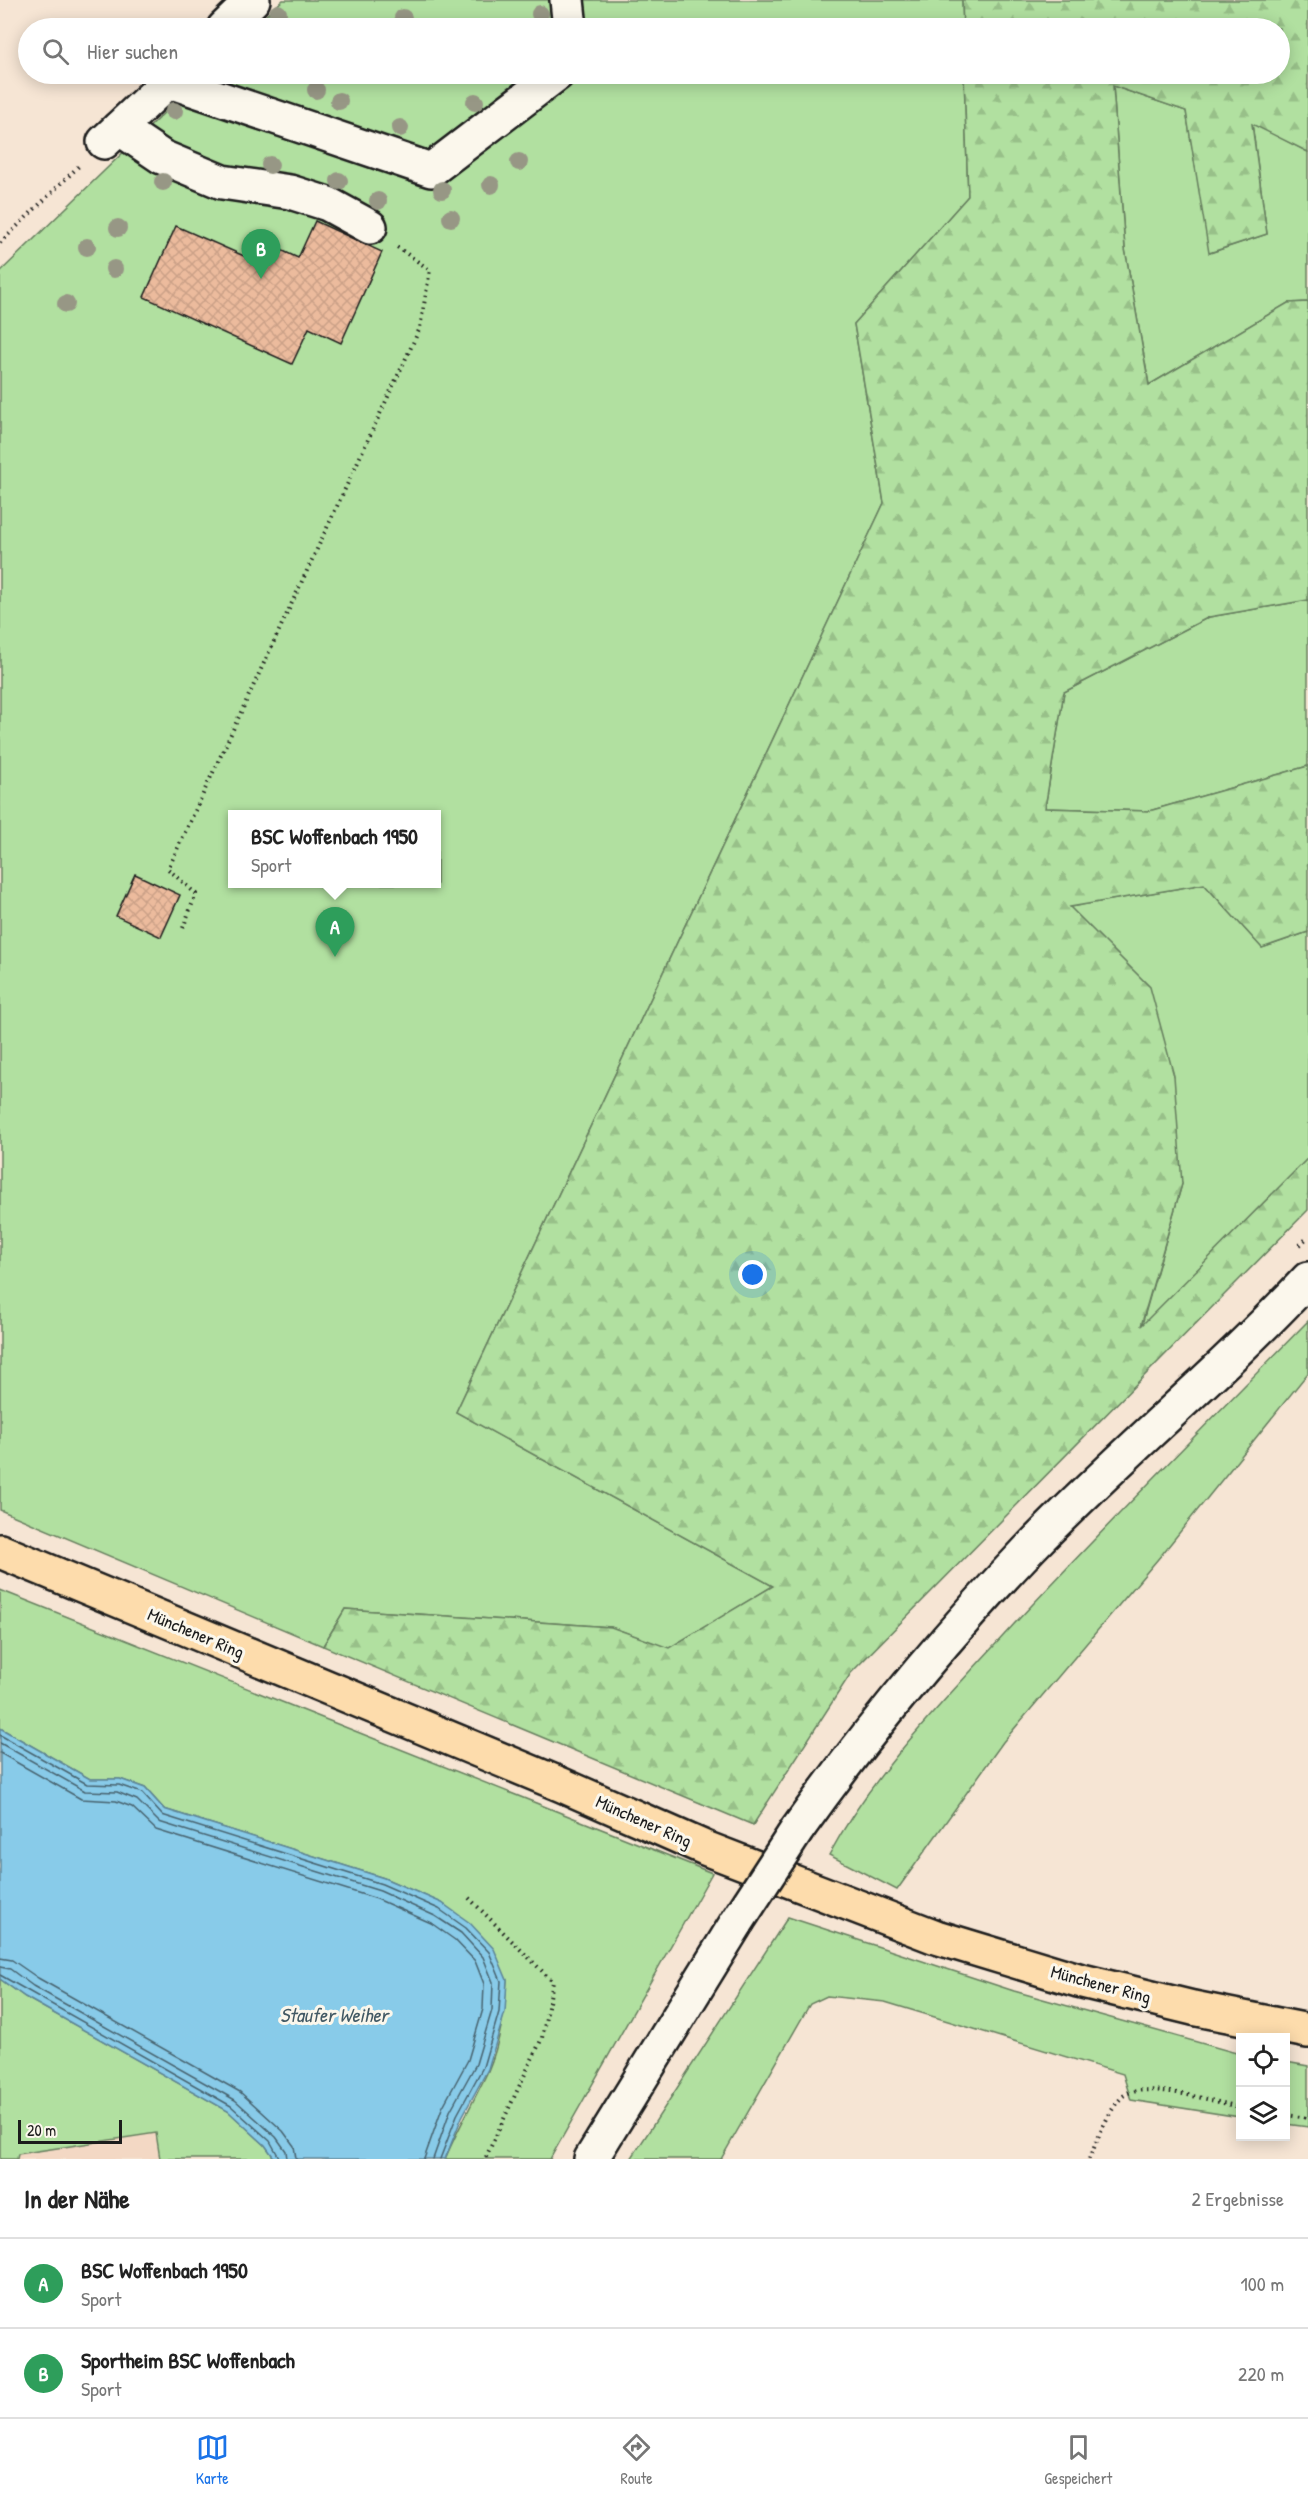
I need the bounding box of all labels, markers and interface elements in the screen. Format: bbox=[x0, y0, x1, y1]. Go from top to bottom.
search box bbox=[18, 18, 1290, 84]
icon: search bbox=[39, 35, 72, 68]
text: Hier suchen bbox=[87, 36, 178, 66]
pin: B bbox=[242, 230, 280, 279]
popup bbox=[228, 810, 441, 888]
text: BSC Woffenbach 1950 bbox=[251, 821, 418, 851]
text: Sport bbox=[251, 851, 291, 878]
pin: A bbox=[316, 908, 354, 957]
your location bbox=[738, 1260, 767, 1289]
street label: Münchener Ring bbox=[144, 1601, 248, 1665]
street label: Münchener Ring bbox=[592, 1789, 696, 1853]
street label: Münchener Ring bbox=[1048, 1959, 1154, 2009]
water label: Staufer Weiher bbox=[280, 2001, 390, 2028]
map controls bbox=[1236, 2033, 1290, 2141]
button: locate bbox=[1236, 2033, 1290, 2087]
button: layers bbox=[1236, 2087, 1290, 2141]
scale bar bbox=[18, 2117, 122, 2144]
text: 20 m bbox=[27, 2119, 56, 2141]
text: In der Nähe bbox=[24, 2181, 130, 2216]
text: 2 Ergebnisse bbox=[1192, 2185, 1284, 2212]
text: BSC Woffenbach 1950 bbox=[81, 2255, 248, 2285]
text: A bbox=[39, 2270, 48, 2297]
text: 100 m bbox=[1241, 2270, 1284, 2297]
text: Sport bbox=[81, 2285, 121, 2312]
text: Sportheim BSC Woffenbach bbox=[81, 2345, 295, 2375]
text: B bbox=[38, 2360, 49, 2387]
text: 220 m bbox=[1238, 2360, 1284, 2387]
text: Sport bbox=[81, 2375, 121, 2402]
tab: Karte bbox=[196, 2431, 229, 2489]
tab: Route bbox=[620, 2431, 653, 2489]
tab: Gespeichert bbox=[1044, 2431, 1112, 2489]

